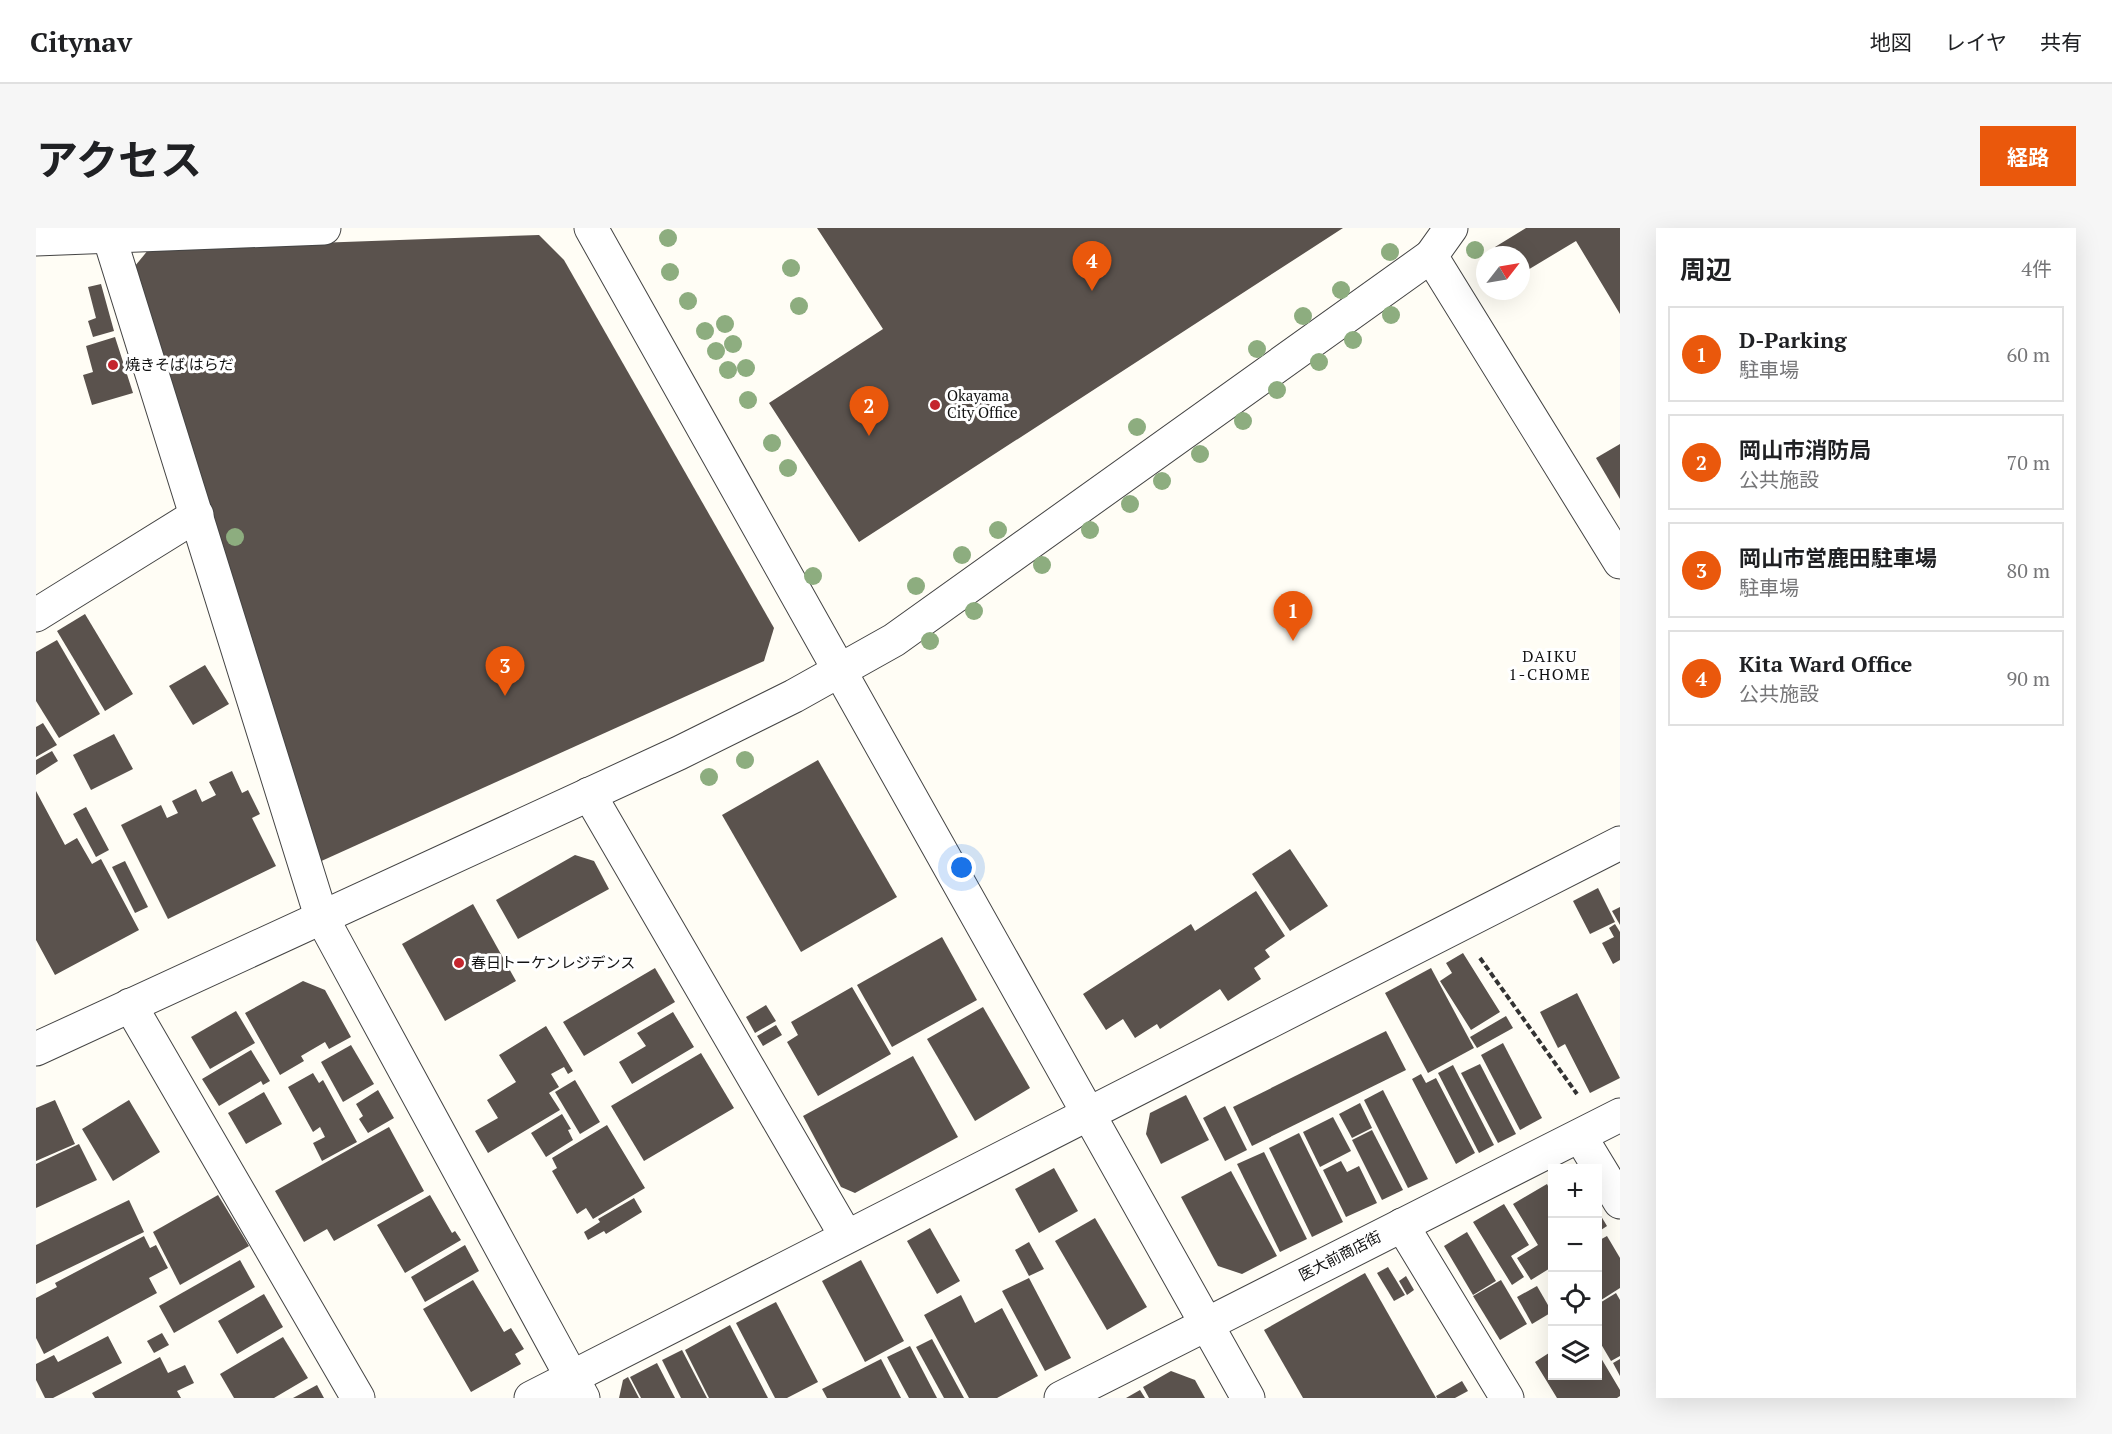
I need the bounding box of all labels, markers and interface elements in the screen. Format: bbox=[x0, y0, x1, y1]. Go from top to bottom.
text: Citynav bbox=[30, 23, 132, 60]
text: 地図 bbox=[1870, 28, 1912, 56]
text: レイヤ bbox=[1945, 28, 2007, 56]
text: 共有 bbox=[2040, 28, 2082, 56]
button: 経路 bbox=[1980, 126, 2076, 186]
text: アクセス bbox=[36, 131, 202, 187]
pin: 4 bbox=[1072, 242, 1112, 291]
north arrow bbox=[1476, 246, 1530, 300]
text: 周辺 bbox=[1680, 252, 1732, 286]
text: 4件 bbox=[2021, 255, 2052, 282]
text: D-Parking bbox=[1739, 325, 1847, 354]
text: 1 bbox=[1696, 341, 1707, 368]
text: 60 m bbox=[2007, 341, 2050, 368]
place label: 焼きそば はらだ bbox=[125, 354, 234, 374]
text: 駐車場 bbox=[1739, 356, 1799, 383]
marker: 焼きそば はらだ bbox=[106, 358, 120, 372]
place label: Okayama City Office bbox=[947, 385, 1017, 422]
pin: 2 bbox=[850, 386, 888, 436]
marker: Okayama City Office bbox=[928, 398, 942, 412]
text: 岡山市消防局 bbox=[1739, 435, 1871, 464]
text: 2 bbox=[1696, 449, 1707, 476]
text: 70 m bbox=[2007, 449, 2050, 476]
text: 公共施設 bbox=[1739, 466, 1819, 493]
text: 岡山市営鹿田駐車場 bbox=[1739, 543, 1937, 572]
text: 3 bbox=[1696, 557, 1707, 584]
text: 80 m bbox=[2007, 557, 2050, 584]
text: 駐車場 bbox=[1739, 574, 1799, 601]
pin: 1 bbox=[1274, 592, 1312, 641]
district label: DAIKU 1-CHOME bbox=[1509, 645, 1591, 685]
pin: 3 bbox=[486, 646, 524, 696]
text: Kita Ward Office bbox=[1739, 649, 1912, 678]
text: 4 bbox=[1696, 665, 1707, 692]
text: 90 m bbox=[2007, 665, 2050, 692]
text: 公共施設 bbox=[1739, 680, 1819, 707]
your location bbox=[947, 853, 976, 882]
place label: 春日トーケンレジデンス bbox=[471, 952, 635, 972]
marker: 春日トーケンレジデンス bbox=[452, 956, 466, 970]
map controls bbox=[1548, 1164, 1602, 1380]
button: + bbox=[1548, 1164, 1602, 1218]
button: − bbox=[1548, 1218, 1602, 1272]
street label: 医大前商店街 bbox=[1295, 1226, 1384, 1284]
button: locate bbox=[1548, 1272, 1602, 1326]
button: layers bbox=[1548, 1326, 1602, 1380]

